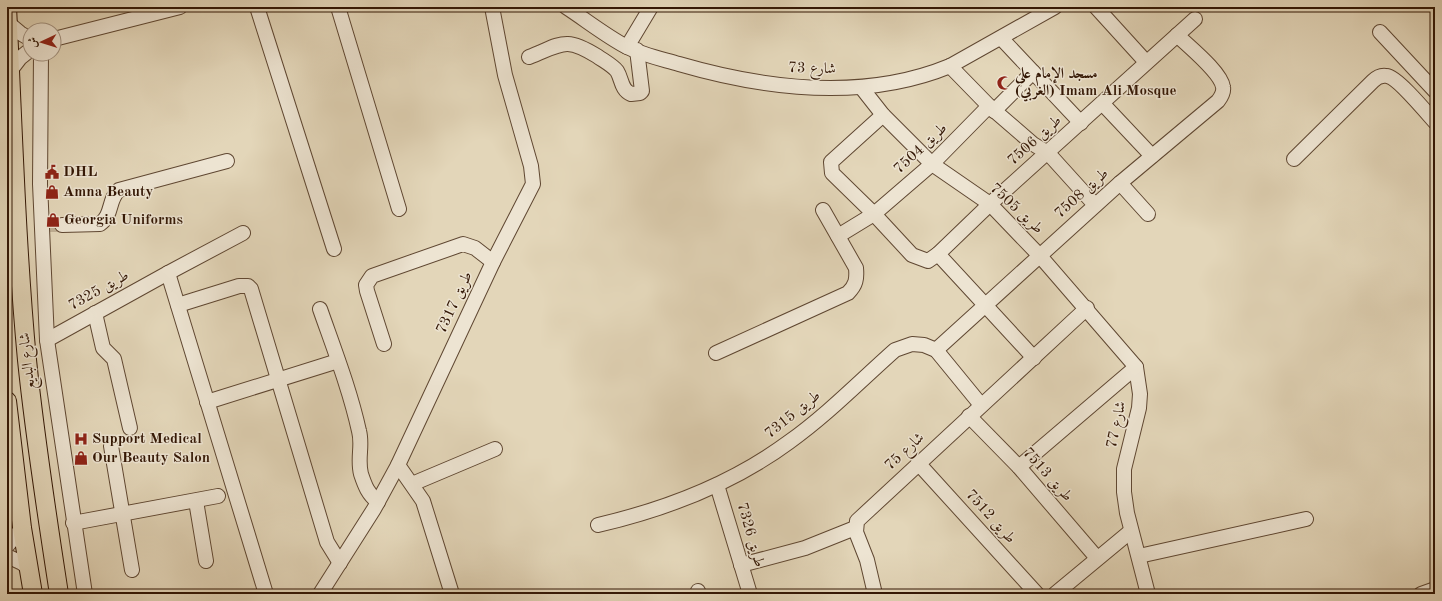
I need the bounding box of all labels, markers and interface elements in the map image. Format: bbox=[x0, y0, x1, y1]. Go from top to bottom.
north arrow bbox=[22, 22, 62, 62]
text: ش bbox=[28, 37, 39, 48]
street label: شارع 73 bbox=[788, 61, 836, 81]
place label: مسجد الإمام علي (الغربي) Imam Ali Mosque bbox=[1014, 66, 1177, 102]
mosque icon: مسجد الإمام علي (الغربي) Imam Ali Mosque bbox=[996, 75, 1012, 91]
street label: طريق 7506 bbox=[1005, 113, 1065, 170]
street label: طريق 7504 bbox=[892, 121, 951, 178]
public building icon: DHL bbox=[44, 164, 60, 180]
place label: DHL bbox=[63, 165, 97, 180]
street label: طريق 7508 bbox=[1052, 166, 1112, 223]
street label: طريق 7505 bbox=[986, 181, 1045, 238]
shop icon: Amna Beauty bbox=[44, 184, 60, 200]
place label: Amna Beauty bbox=[63, 185, 154, 200]
shop icon: Georgia Uniforms bbox=[45, 212, 61, 228]
place label: Georgia Uniforms bbox=[64, 213, 183, 228]
street label: طريق 7325 bbox=[66, 268, 132, 315]
street label: طريق 7317 bbox=[434, 270, 477, 337]
street label: شارع البديع bbox=[18, 331, 43, 390]
street label: طريق 7315 bbox=[762, 388, 824, 443]
street label: شارع 77 bbox=[1105, 400, 1133, 451]
street label: شارع 75 bbox=[882, 430, 930, 477]
hospital icon: Support Medical bbox=[73, 431, 89, 447]
place label: Support Medical bbox=[92, 432, 202, 447]
street label: طريق 7513 bbox=[1018, 445, 1075, 505]
shop icon: Our Beauty Salon bbox=[73, 450, 89, 466]
place label: Our Beauty Salon bbox=[92, 451, 210, 466]
street label: طريق 7512 bbox=[961, 487, 1018, 547]
street label: طريق 7326 bbox=[733, 501, 766, 569]

